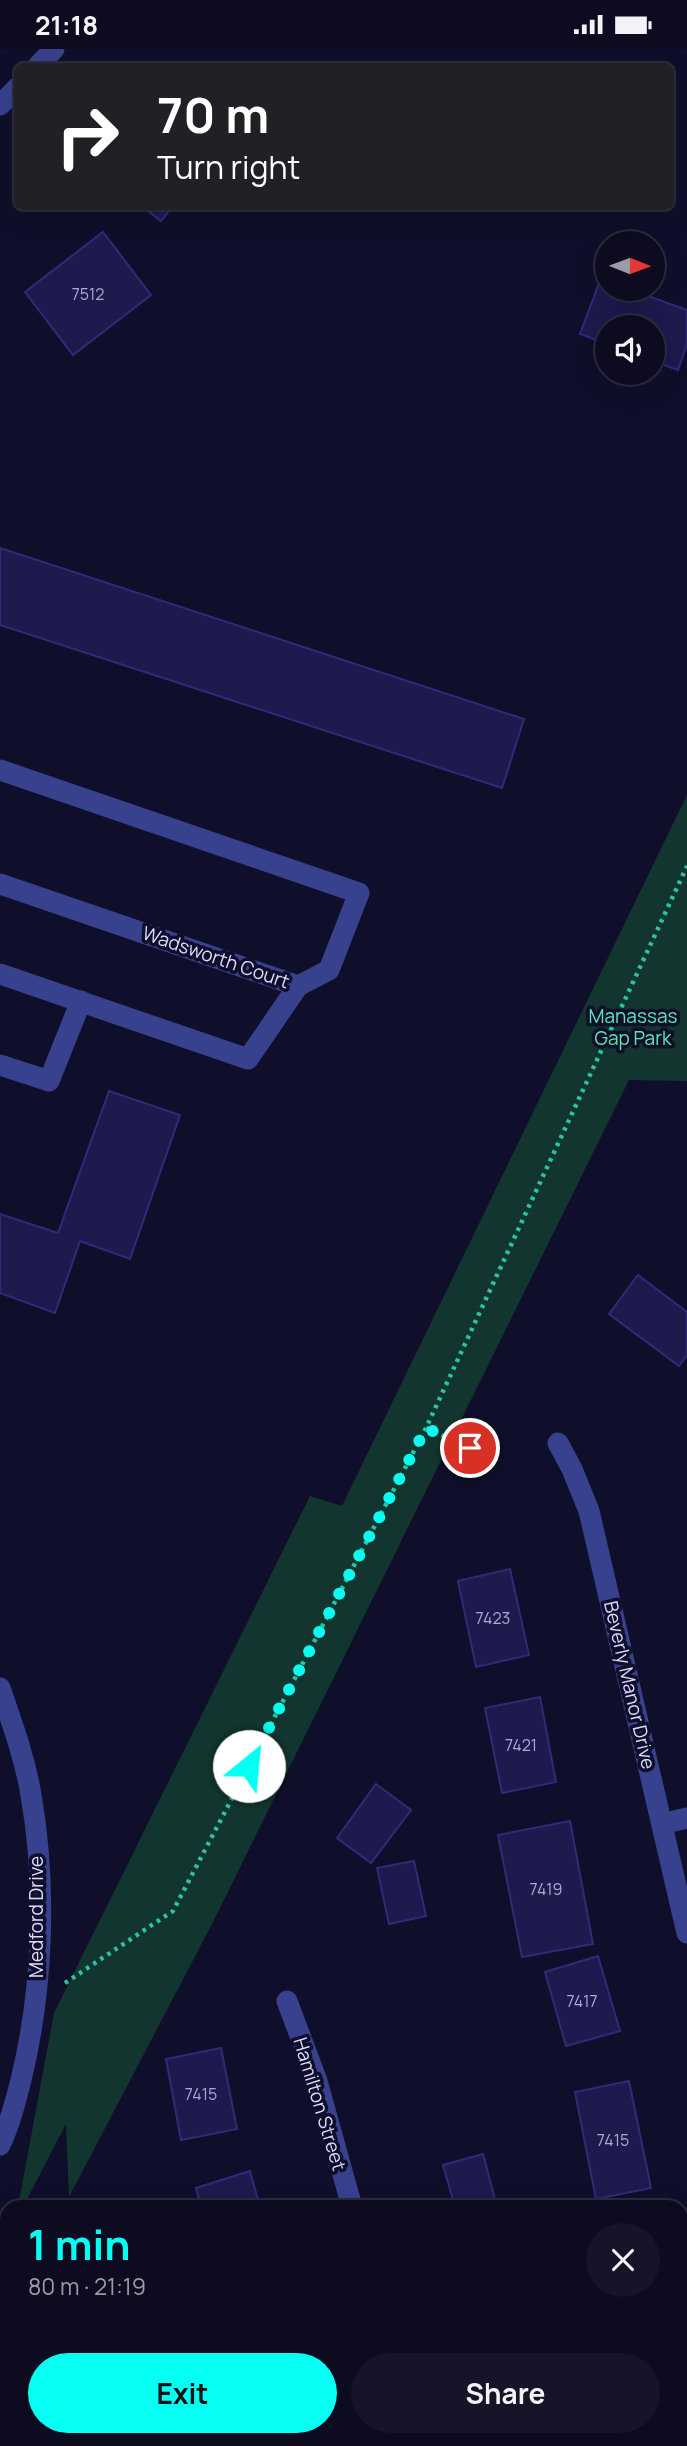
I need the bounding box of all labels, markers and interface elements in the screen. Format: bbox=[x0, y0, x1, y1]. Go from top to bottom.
text: 21:18 bbox=[35, 7, 98, 43]
text: 70 m bbox=[157, 81, 269, 148]
icon: right bbox=[42, 91, 133, 182]
text: Turn right bbox=[157, 145, 300, 189]
north arrow bbox=[595, 231, 665, 301]
map controls bbox=[595, 231, 665, 385]
house number: 7512 bbox=[72, 283, 104, 305]
button: sound bbox=[595, 315, 665, 385]
street label: Wadsworth Court bbox=[139, 920, 293, 994]
park label: Manassas Gap Park bbox=[589, 1003, 677, 1051]
pin bbox=[440, 1418, 500, 1478]
icon: arrive bbox=[451, 1429, 489, 1467]
street label: Beverly Manor Drive bbox=[598, 1598, 662, 1772]
house number: 7423 bbox=[476, 1607, 510, 1629]
position arrow bbox=[212, 1729, 286, 1803]
house number: 7421 bbox=[505, 1734, 537, 1756]
street label: Medford Drive bbox=[23, 1856, 49, 1978]
house number: 7419 bbox=[530, 1878, 563, 1900]
house number: 7417 bbox=[566, 1990, 598, 2012]
street label: Hamilton Street bbox=[287, 2034, 353, 2174]
house number: 7415 bbox=[185, 2083, 217, 2105]
house number: 7415 bbox=[597, 2129, 629, 2151]
text: 1 min bbox=[28, 2215, 131, 2273]
button: close bbox=[586, 2223, 660, 2297]
text: 80 m · 21:19 bbox=[28, 2270, 146, 2302]
button: Exit bbox=[28, 2353, 337, 2433]
button: Share bbox=[351, 2353, 660, 2433]

